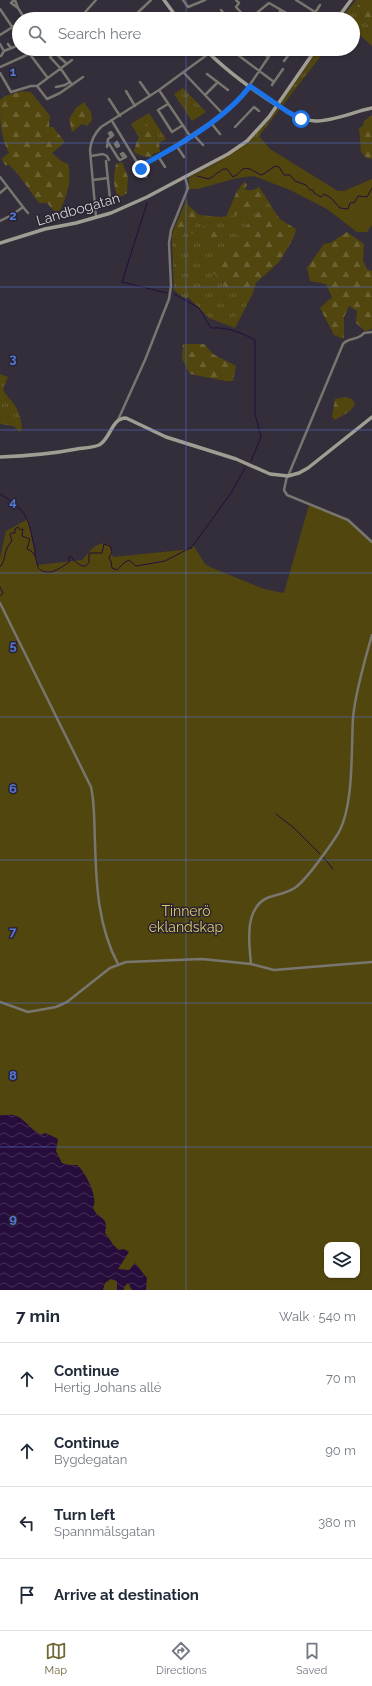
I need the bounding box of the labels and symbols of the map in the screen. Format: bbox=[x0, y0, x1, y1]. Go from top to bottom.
text: 1 bbox=[10, 64, 17, 79]
route start bbox=[292, 110, 310, 128]
route end bbox=[132, 160, 150, 178]
street label: Landbogatan bbox=[34, 189, 122, 229]
text: 2 bbox=[9, 208, 17, 223]
text: 3 bbox=[9, 351, 17, 366]
text: 4 bbox=[9, 494, 17, 509]
text: 5 bbox=[9, 638, 17, 653]
text: 6 bbox=[9, 781, 17, 796]
park label: Tinnerö eklandskap bbox=[149, 903, 224, 935]
text: 7 bbox=[9, 924, 17, 939]
text: 8 bbox=[9, 1068, 17, 1083]
text: 9 bbox=[9, 1211, 17, 1226]

